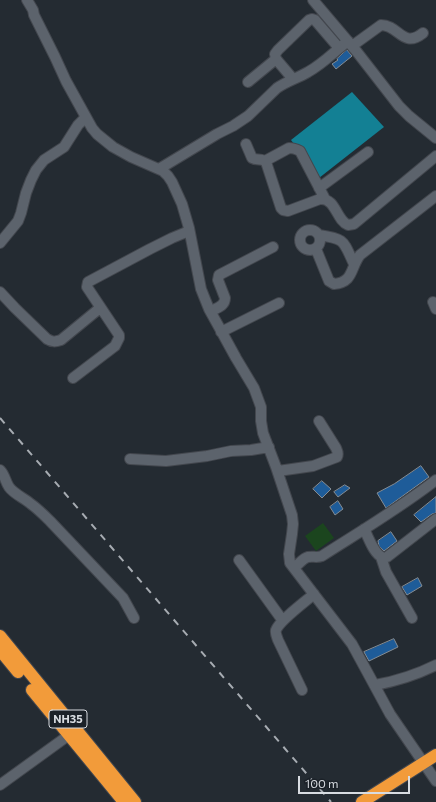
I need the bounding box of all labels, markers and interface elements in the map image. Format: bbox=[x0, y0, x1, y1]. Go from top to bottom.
road number: NH35 bbox=[49, 710, 87, 728]
scale bar bbox=[300, 768, 412, 794]
text: 100 m bbox=[305, 776, 339, 790]

